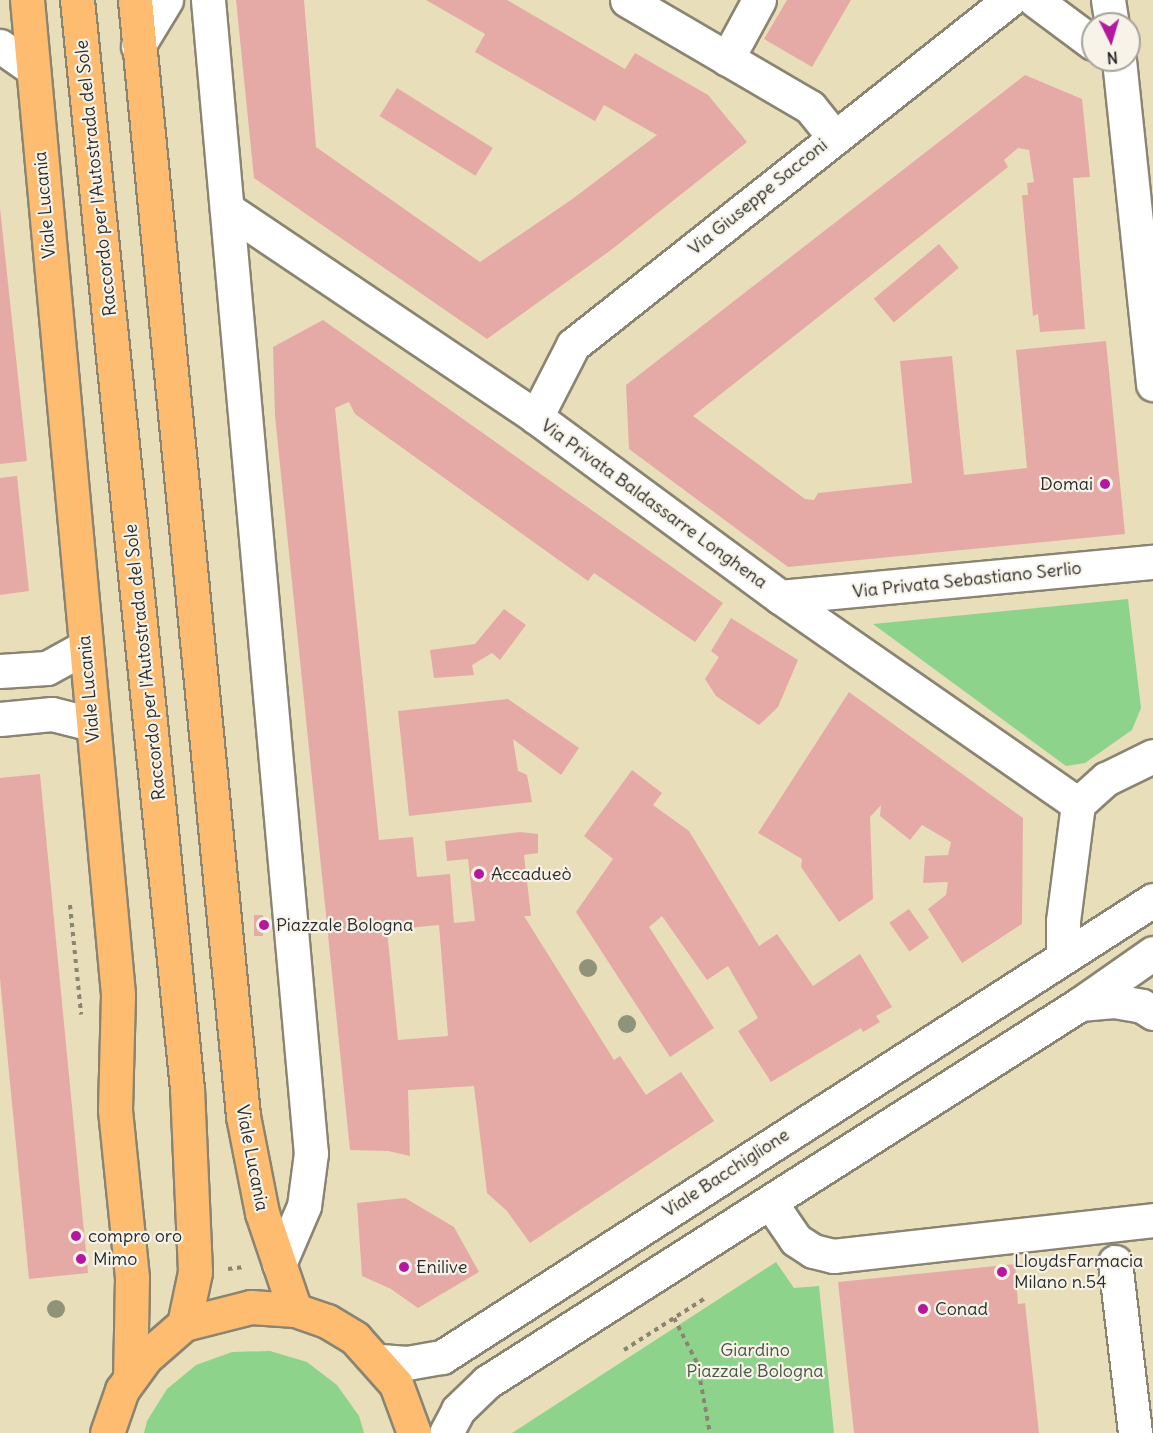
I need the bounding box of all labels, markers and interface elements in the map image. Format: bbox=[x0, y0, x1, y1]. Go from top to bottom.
north arrow bbox=[1081, 12, 1141, 72]
street label: Raccordo per l'Autostrada del Sole bbox=[71, 39, 121, 317]
text: N bbox=[1106, 47, 1119, 68]
street label: Via Giuseppe Sacconi bbox=[684, 134, 832, 260]
street label: Viale Lucania bbox=[30, 150, 60, 260]
street label: Via Privata Baldassarre Longhena bbox=[537, 415, 771, 593]
place label: Domai bbox=[1040, 473, 1093, 495]
marker: Domai bbox=[1098, 477, 1112, 491]
street label: Raccordo per l'Autostrada del Sole bbox=[120, 523, 170, 801]
street label: Via Privata Sebastiano Serlio bbox=[851, 557, 1083, 603]
street label: Viale Lucania bbox=[74, 634, 104, 744]
place label: Accadueò bbox=[491, 863, 572, 885]
marker: Accadueò bbox=[472, 867, 486, 881]
place label: Piazzale Bologna bbox=[276, 914, 413, 936]
marker: Piazzale Bologna bbox=[257, 918, 271, 932]
street label: Viale Lucania bbox=[231, 1103, 273, 1213]
street label: Viale Bacchiglione bbox=[659, 1124, 793, 1222]
place label: compro oro bbox=[88, 1225, 182, 1247]
marker: compro oro bbox=[69, 1229, 83, 1243]
place label: Mimo bbox=[93, 1248, 137, 1270]
place label: LloydsFarmacia Milano n.54 bbox=[1014, 1251, 1143, 1294]
marker: Mimo bbox=[74, 1252, 88, 1266]
place label: Enilive bbox=[416, 1256, 467, 1278]
marker: Enilive bbox=[397, 1260, 411, 1274]
marker: LloydsFarmacia Milano n.54 bbox=[995, 1265, 1009, 1279]
place label: Conad bbox=[935, 1298, 988, 1320]
marker: Conad bbox=[916, 1302, 930, 1316]
park label: Giardino Piazzale Bologna bbox=[686, 1340, 824, 1382]

